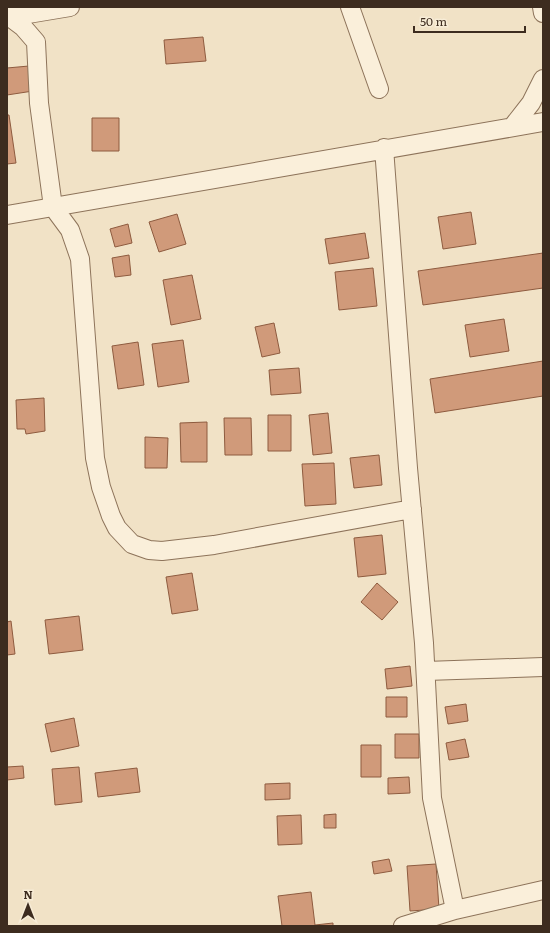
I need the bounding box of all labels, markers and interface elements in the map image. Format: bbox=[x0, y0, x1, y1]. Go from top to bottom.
scale bar bbox=[414, 8, 525, 34]
text: 50 m bbox=[420, 12, 447, 30]
north arrow bbox=[8, 885, 48, 925]
text: N bbox=[23, 886, 33, 902]

